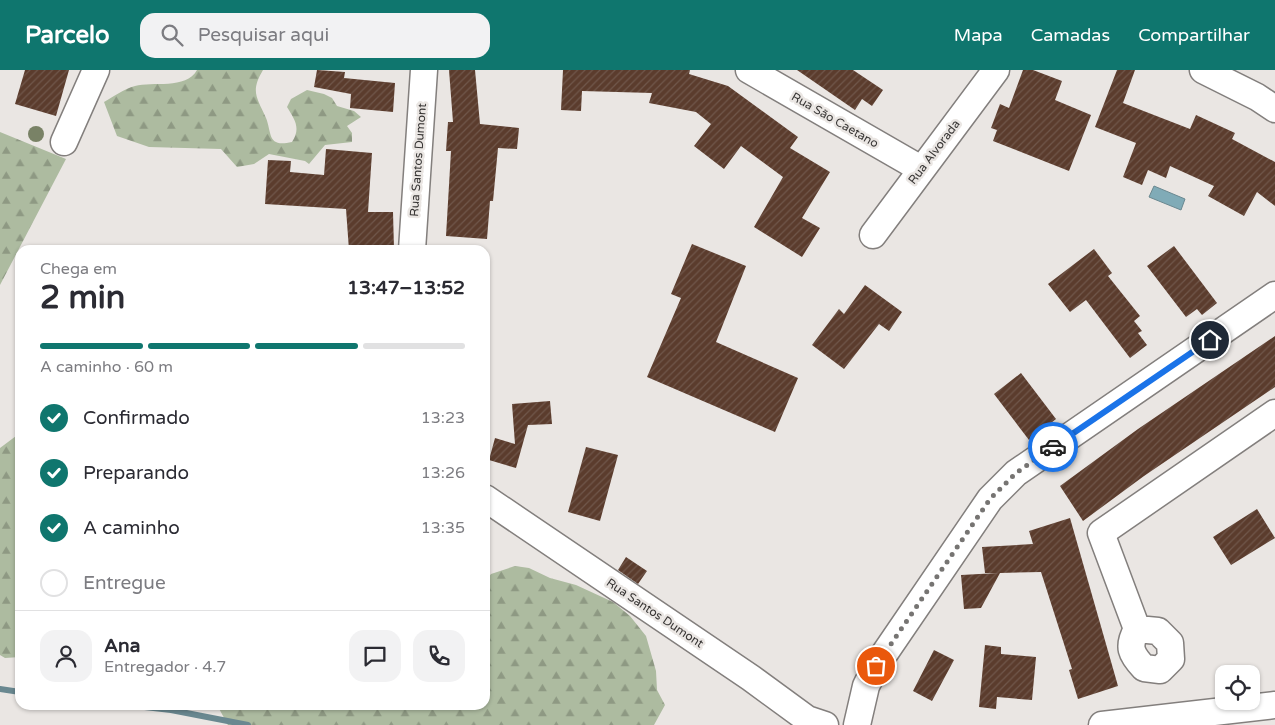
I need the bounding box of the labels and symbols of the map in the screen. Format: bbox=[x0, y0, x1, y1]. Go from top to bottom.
street label: Rua São Caetano bbox=[789, 89, 881, 151]
street label: Rua Santos Dumont bbox=[407, 102, 429, 217]
street label: Rua Alvorada bbox=[905, 117, 963, 187]
pin bbox=[1189, 319, 1231, 361]
courier bbox=[1028, 422, 1078, 472]
street label: Rua Santos Dumont bbox=[604, 575, 707, 651]
pin bbox=[855, 645, 897, 687]

